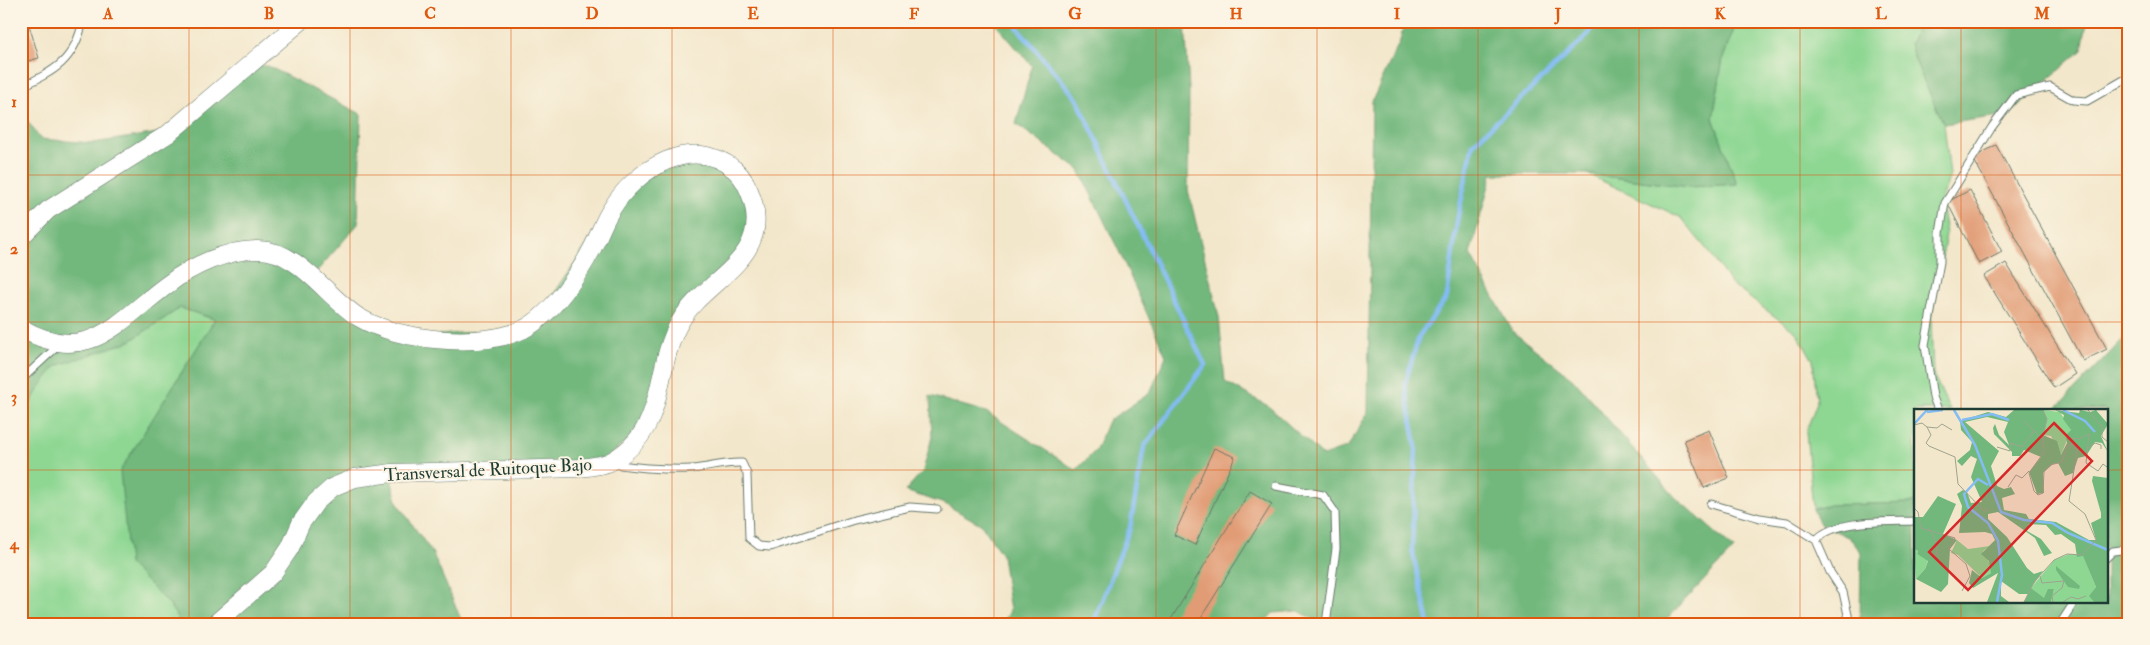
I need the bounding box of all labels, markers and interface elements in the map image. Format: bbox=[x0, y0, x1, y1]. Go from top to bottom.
text: A bbox=[102, 4, 114, 24]
text: B bbox=[264, 4, 274, 24]
text: C bbox=[424, 4, 436, 24]
text: D bbox=[585, 4, 599, 24]
text: E bbox=[747, 4, 759, 24]
text: F bbox=[909, 4, 919, 24]
text: G bbox=[1068, 4, 1082, 24]
text: H bbox=[1229, 4, 1243, 24]
text: I bbox=[1394, 4, 1401, 24]
text: J bbox=[1554, 4, 1562, 25]
text: K bbox=[1714, 4, 1726, 24]
text: L bbox=[1875, 4, 1887, 24]
text: M bbox=[2033, 4, 2050, 24]
text: 1 bbox=[11, 92, 17, 112]
text: 2 bbox=[10, 239, 18, 259]
text: 3 bbox=[11, 387, 17, 407]
inset map bbox=[1914, 409, 2108, 602]
street label: Transversal de Ruitoque Bajo bbox=[383, 453, 593, 487]
text: 4 bbox=[9, 534, 20, 554]

